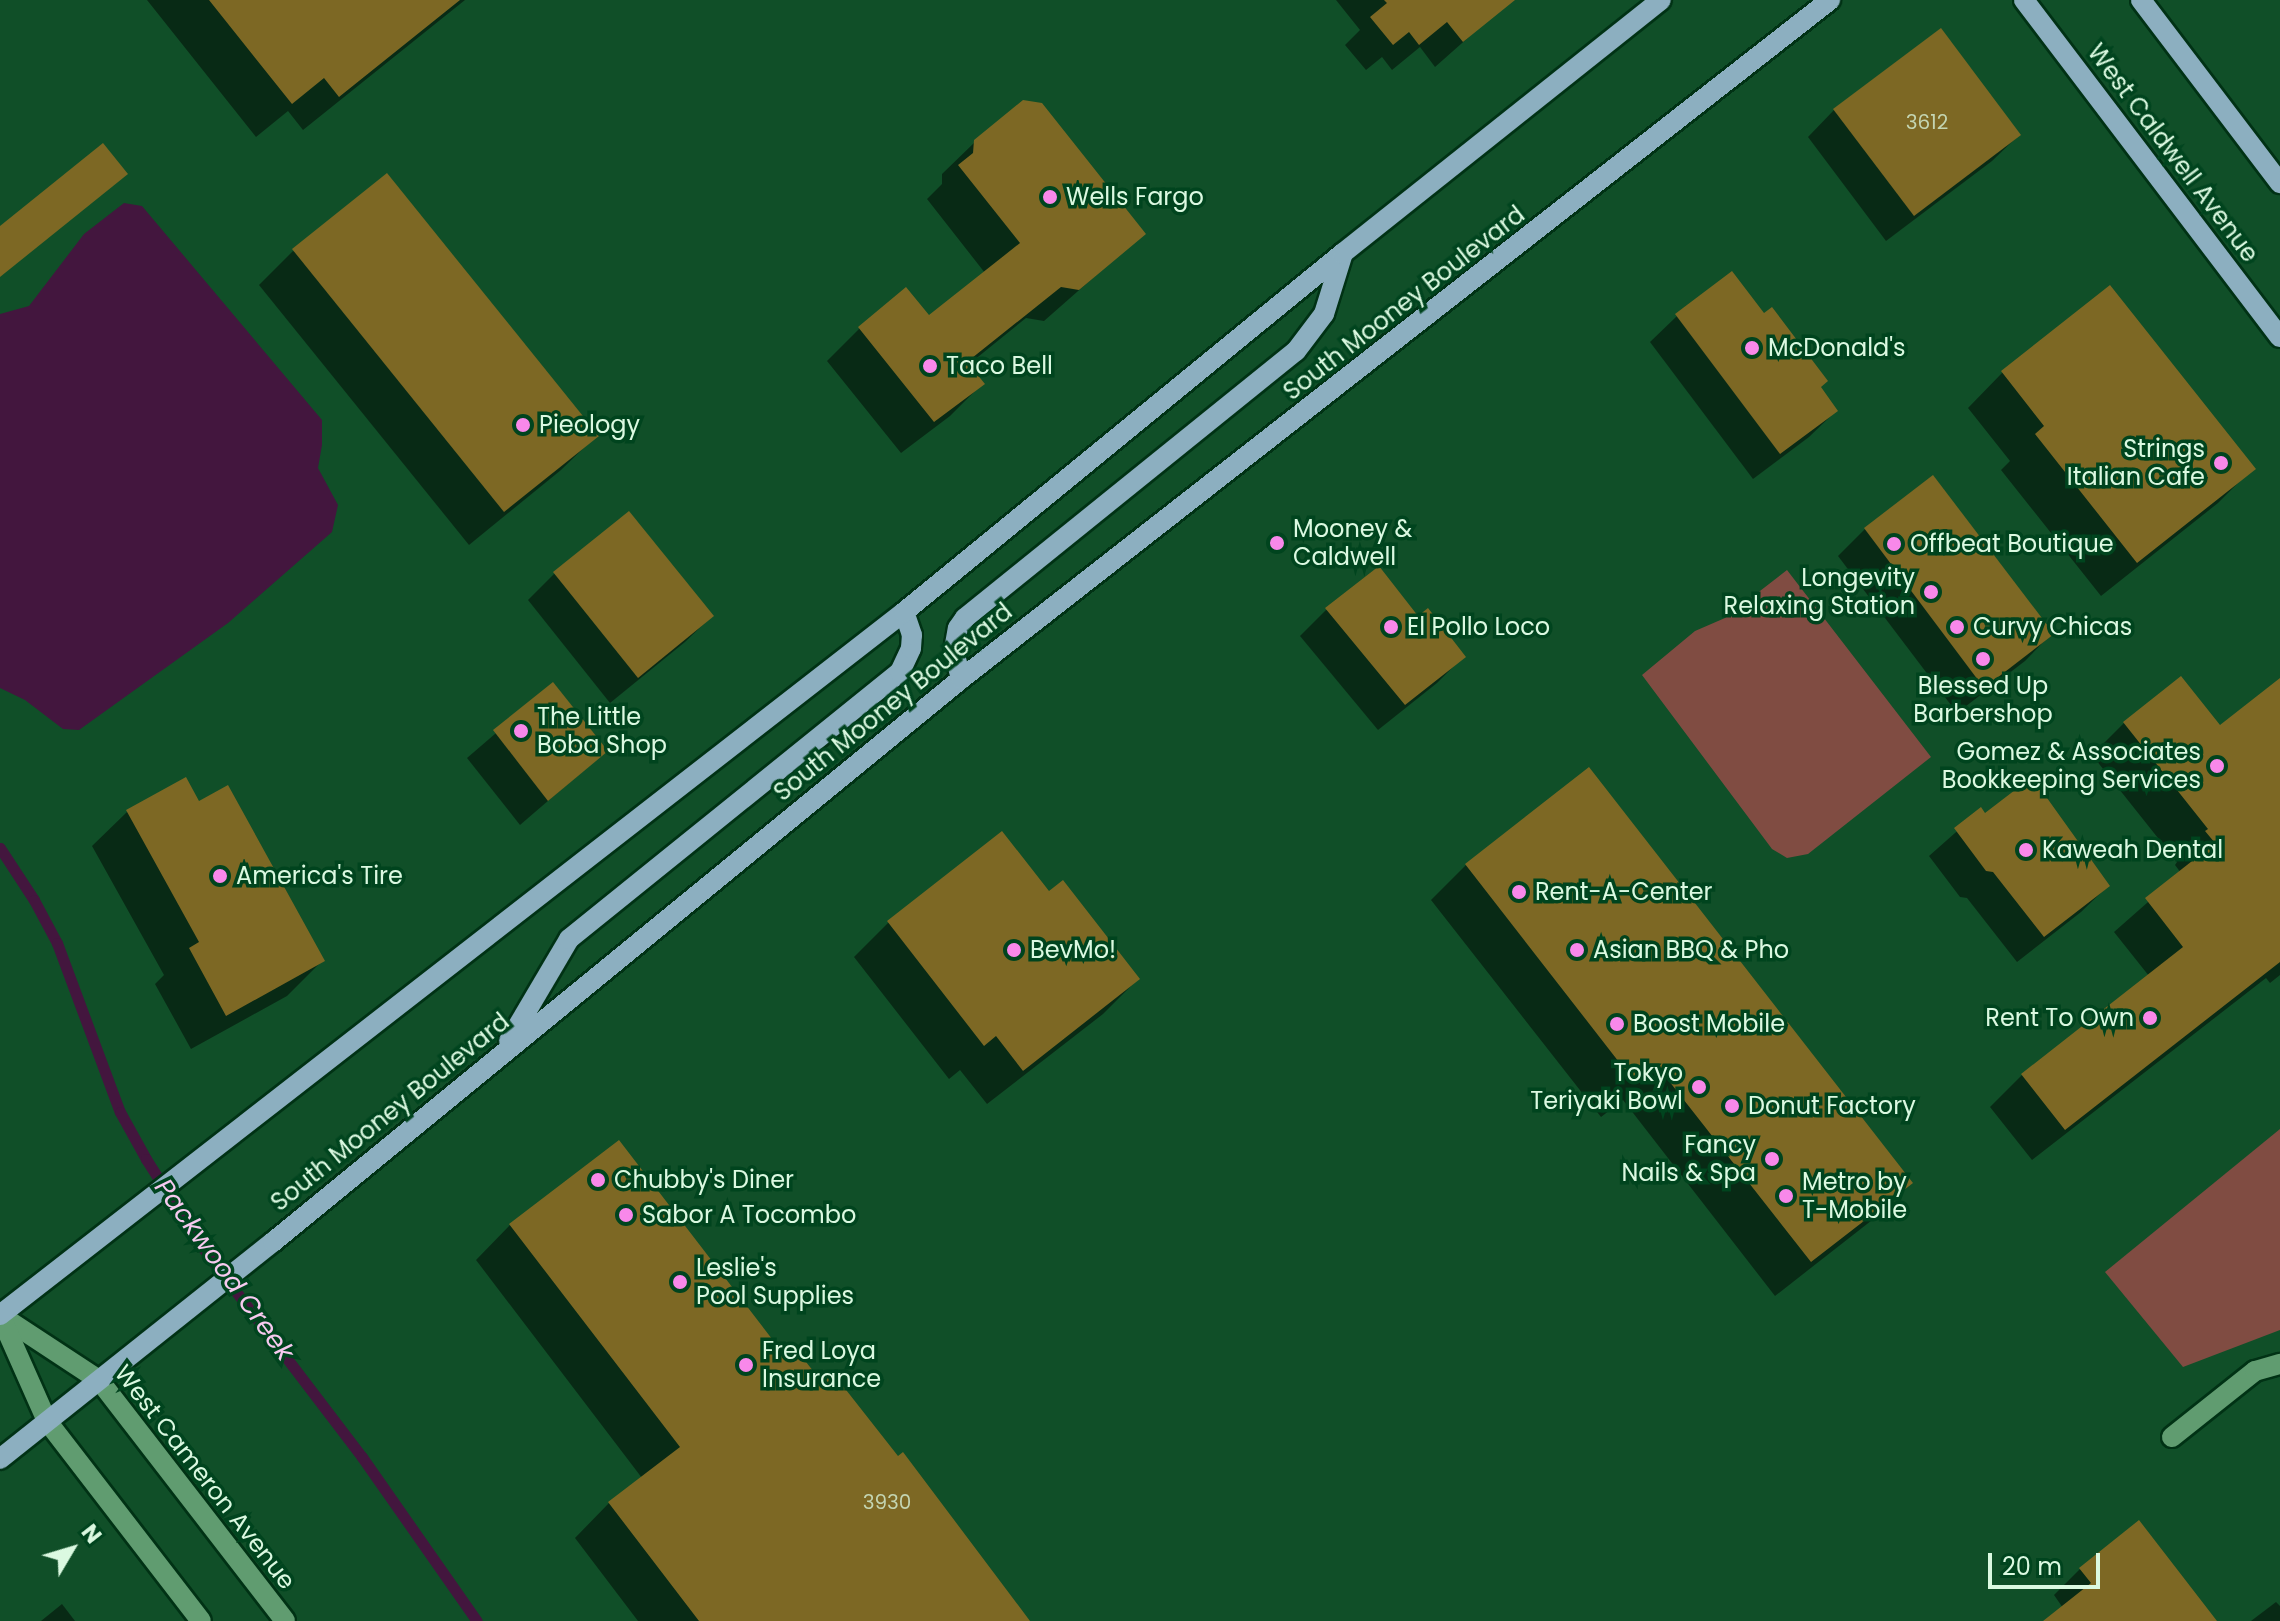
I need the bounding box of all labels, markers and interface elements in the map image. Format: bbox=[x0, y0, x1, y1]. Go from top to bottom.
street label: West Caldwell Avenue bbox=[2082, 38, 2264, 268]
house number: 3612 bbox=[1906, 110, 1948, 134]
place label: Wells Fargo bbox=[1066, 183, 1204, 211]
marker: Wells Fargo bbox=[1041, 188, 1059, 206]
street label: South Mooney Boulevard bbox=[1278, 200, 1530, 406]
place label: McDonald's bbox=[1768, 334, 1906, 362]
marker: McDonald's bbox=[1743, 339, 1761, 357]
place label: Taco Bell bbox=[946, 352, 1053, 380]
marker: Taco Bell bbox=[921, 357, 939, 375]
place label: Pieology bbox=[539, 411, 640, 439]
marker: Pieology bbox=[514, 416, 532, 434]
place label: Strings Italian Cafe bbox=[2067, 435, 2205, 491]
marker: Strings Italian Cafe bbox=[2212, 454, 2230, 472]
place label: Mooney & Caldwell bbox=[1293, 515, 1412, 571]
place label: Offbeat Boutique bbox=[1910, 530, 2114, 558]
marker: Mooney & Caldwell bbox=[1268, 534, 1286, 552]
marker: Offbeat Boutique bbox=[1885, 535, 1903, 553]
place label: Longevity Relaxing Station bbox=[1724, 564, 1915, 620]
marker: Longevity Relaxing Station bbox=[1922, 583, 1940, 601]
street label: South Mooney Boulevard bbox=[768, 597, 1018, 807]
place label: El Pollo Loco bbox=[1407, 613, 1550, 641]
place label: Curvy Chicas bbox=[1973, 613, 2132, 641]
marker: El Pollo Loco bbox=[1382, 618, 1400, 636]
marker: Curvy Chicas bbox=[1948, 618, 1966, 636]
marker: Blessed Up Barbershop bbox=[1974, 650, 1992, 668]
place label: Blessed Up Barbershop bbox=[1913, 672, 2053, 728]
place label: The Little Boba Shop bbox=[537, 703, 667, 759]
marker: The Little Boba Shop bbox=[512, 722, 530, 740]
place label: Gomez & Associates Bookkeeping Services bbox=[1942, 738, 2201, 794]
marker: Gomez & Associates Bookkeeping Services bbox=[2208, 757, 2226, 775]
place label: Kaweah Dental bbox=[2042, 836, 2223, 864]
marker: Kaweah Dental bbox=[2017, 841, 2035, 859]
place label: America's Tire bbox=[236, 862, 403, 890]
marker: America's Tire bbox=[211, 867, 229, 885]
place label: Rent-A-Center bbox=[1535, 878, 1713, 906]
marker: Rent-A-Center bbox=[1510, 883, 1528, 901]
place label: BevMo! bbox=[1030, 936, 1116, 964]
place label: Asian BBQ & Pho bbox=[1593, 936, 1789, 964]
marker: BevMo! bbox=[1005, 941, 1023, 959]
marker: Asian BBQ & Pho bbox=[1568, 941, 1586, 959]
place label: Rent To Own bbox=[1985, 1004, 2134, 1032]
street label: South Mooney Boulevard bbox=[265, 1007, 515, 1217]
marker: Rent To Own bbox=[2141, 1009, 2159, 1027]
place label: Boost Mobile bbox=[1633, 1010, 1785, 1038]
marker: Boost Mobile bbox=[1608, 1015, 1626, 1033]
place label: Tokyo Teriyaki Bowl bbox=[1530, 1059, 1683, 1115]
marker: Tokyo Teriyaki Bowl bbox=[1690, 1078, 1708, 1096]
place label: Donut Factory bbox=[1748, 1092, 1916, 1120]
marker: Donut Factory bbox=[1723, 1097, 1741, 1115]
place label: Fancy Nails & Spa bbox=[1621, 1131, 1756, 1187]
marker: Fancy Nails & Spa bbox=[1763, 1150, 1781, 1168]
place label: Chubby's Diner bbox=[614, 1166, 794, 1194]
place label: Metro by T-Mobile bbox=[1802, 1168, 1907, 1224]
marker: Chubby's Diner bbox=[589, 1171, 607, 1189]
water label: Packwood Creek bbox=[148, 1173, 300, 1367]
marker: Metro by T-Mobile bbox=[1777, 1187, 1795, 1205]
place label: Sabor A Tocombo bbox=[642, 1201, 856, 1229]
marker: Sabor A Tocombo bbox=[617, 1206, 635, 1224]
place label: Leslie's Pool Supplies bbox=[696, 1254, 854, 1310]
marker: Leslie's Pool Supplies bbox=[671, 1273, 689, 1291]
place label: Fred Loya Insurance bbox=[762, 1337, 881, 1393]
marker: Fred Loya Insurance bbox=[737, 1356, 755, 1374]
street label: West Cameron Avenue bbox=[109, 1359, 301, 1595]
house number: 3930 bbox=[863, 1490, 911, 1514]
north arrow bbox=[32, 1509, 112, 1589]
text: N bbox=[74, 1518, 109, 1550]
scale bar bbox=[1992, 1537, 2104, 1587]
text: 20 m bbox=[2002, 1550, 2062, 1583]

